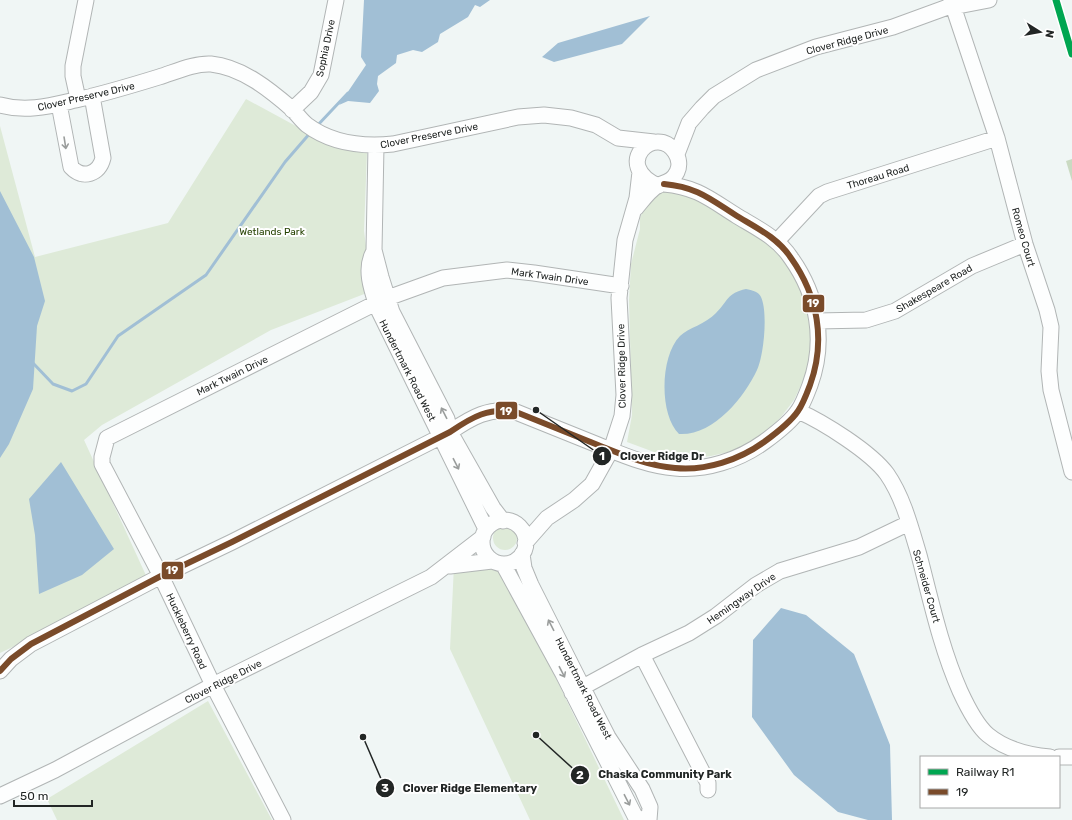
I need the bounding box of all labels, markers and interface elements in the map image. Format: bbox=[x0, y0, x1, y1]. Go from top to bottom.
north arrow bbox=[1020, 12, 1060, 52]
street label: Sophia Drive bbox=[314, 18, 338, 78]
street label: Clover Ridge Drive bbox=[805, 24, 890, 58]
text: N bbox=[1042, 29, 1056, 39]
street label: Clover Preserve Drive bbox=[36, 80, 136, 114]
street label: Clover Preserve Drive bbox=[379, 121, 479, 151]
one-way arrow bbox=[61, 136, 69, 149]
street label: Thoreau Road bbox=[846, 162, 911, 192]
street label: Romeo Court bbox=[1009, 206, 1037, 268]
park label: Wetlands Park bbox=[239, 226, 306, 238]
street label: Shakespeare Road bbox=[894, 262, 975, 316]
street label: Mark Twain Drive bbox=[510, 266, 590, 288]
line badge: 19 bbox=[802, 294, 825, 313]
text: 19 bbox=[807, 297, 819, 310]
street label: Hundertmark Road West bbox=[376, 318, 438, 423]
street label: Clover Ridge Drive bbox=[615, 323, 629, 408]
street label: Mark Twain Drive bbox=[195, 353, 270, 398]
line badge: 19 bbox=[495, 401, 518, 420]
text: 19 bbox=[500, 405, 512, 418]
one-way arrow bbox=[440, 408, 447, 420]
callout: Clover Ridge Dr bbox=[592, 444, 712, 467]
text: 1 bbox=[599, 449, 605, 463]
text: Clover Ridge Dr bbox=[620, 450, 704, 463]
one-way arrow bbox=[453, 458, 460, 470]
street label: Schneider Court bbox=[910, 548, 942, 624]
line badge: 19 bbox=[161, 561, 184, 580]
text: 19 bbox=[166, 564, 178, 577]
street label: Hemingway Drive bbox=[705, 570, 779, 627]
street label: Huckleberry Road bbox=[163, 592, 209, 671]
one-way arrow bbox=[547, 619, 554, 631]
street label: Hundertmark Road West bbox=[552, 636, 614, 741]
street label: Clover Ridge Drive bbox=[183, 657, 264, 706]
one-way arrow bbox=[559, 666, 566, 678]
legend bbox=[920, 756, 1060, 808]
callout: Chaska Community Park bbox=[570, 763, 740, 786]
text: Railway R1 bbox=[956, 765, 1014, 779]
text: 2 bbox=[576, 768, 584, 782]
text: Chaska Community Park bbox=[598, 768, 732, 781]
callout: Clover Ridge Elementary bbox=[375, 777, 545, 800]
text: 3 bbox=[381, 781, 389, 795]
scale bar bbox=[14, 782, 92, 808]
text: Clover Ridge Elementary bbox=[403, 782, 538, 795]
text: 19 bbox=[956, 785, 968, 799]
text: 50 m bbox=[20, 789, 48, 803]
one-way arrow bbox=[624, 794, 631, 806]

